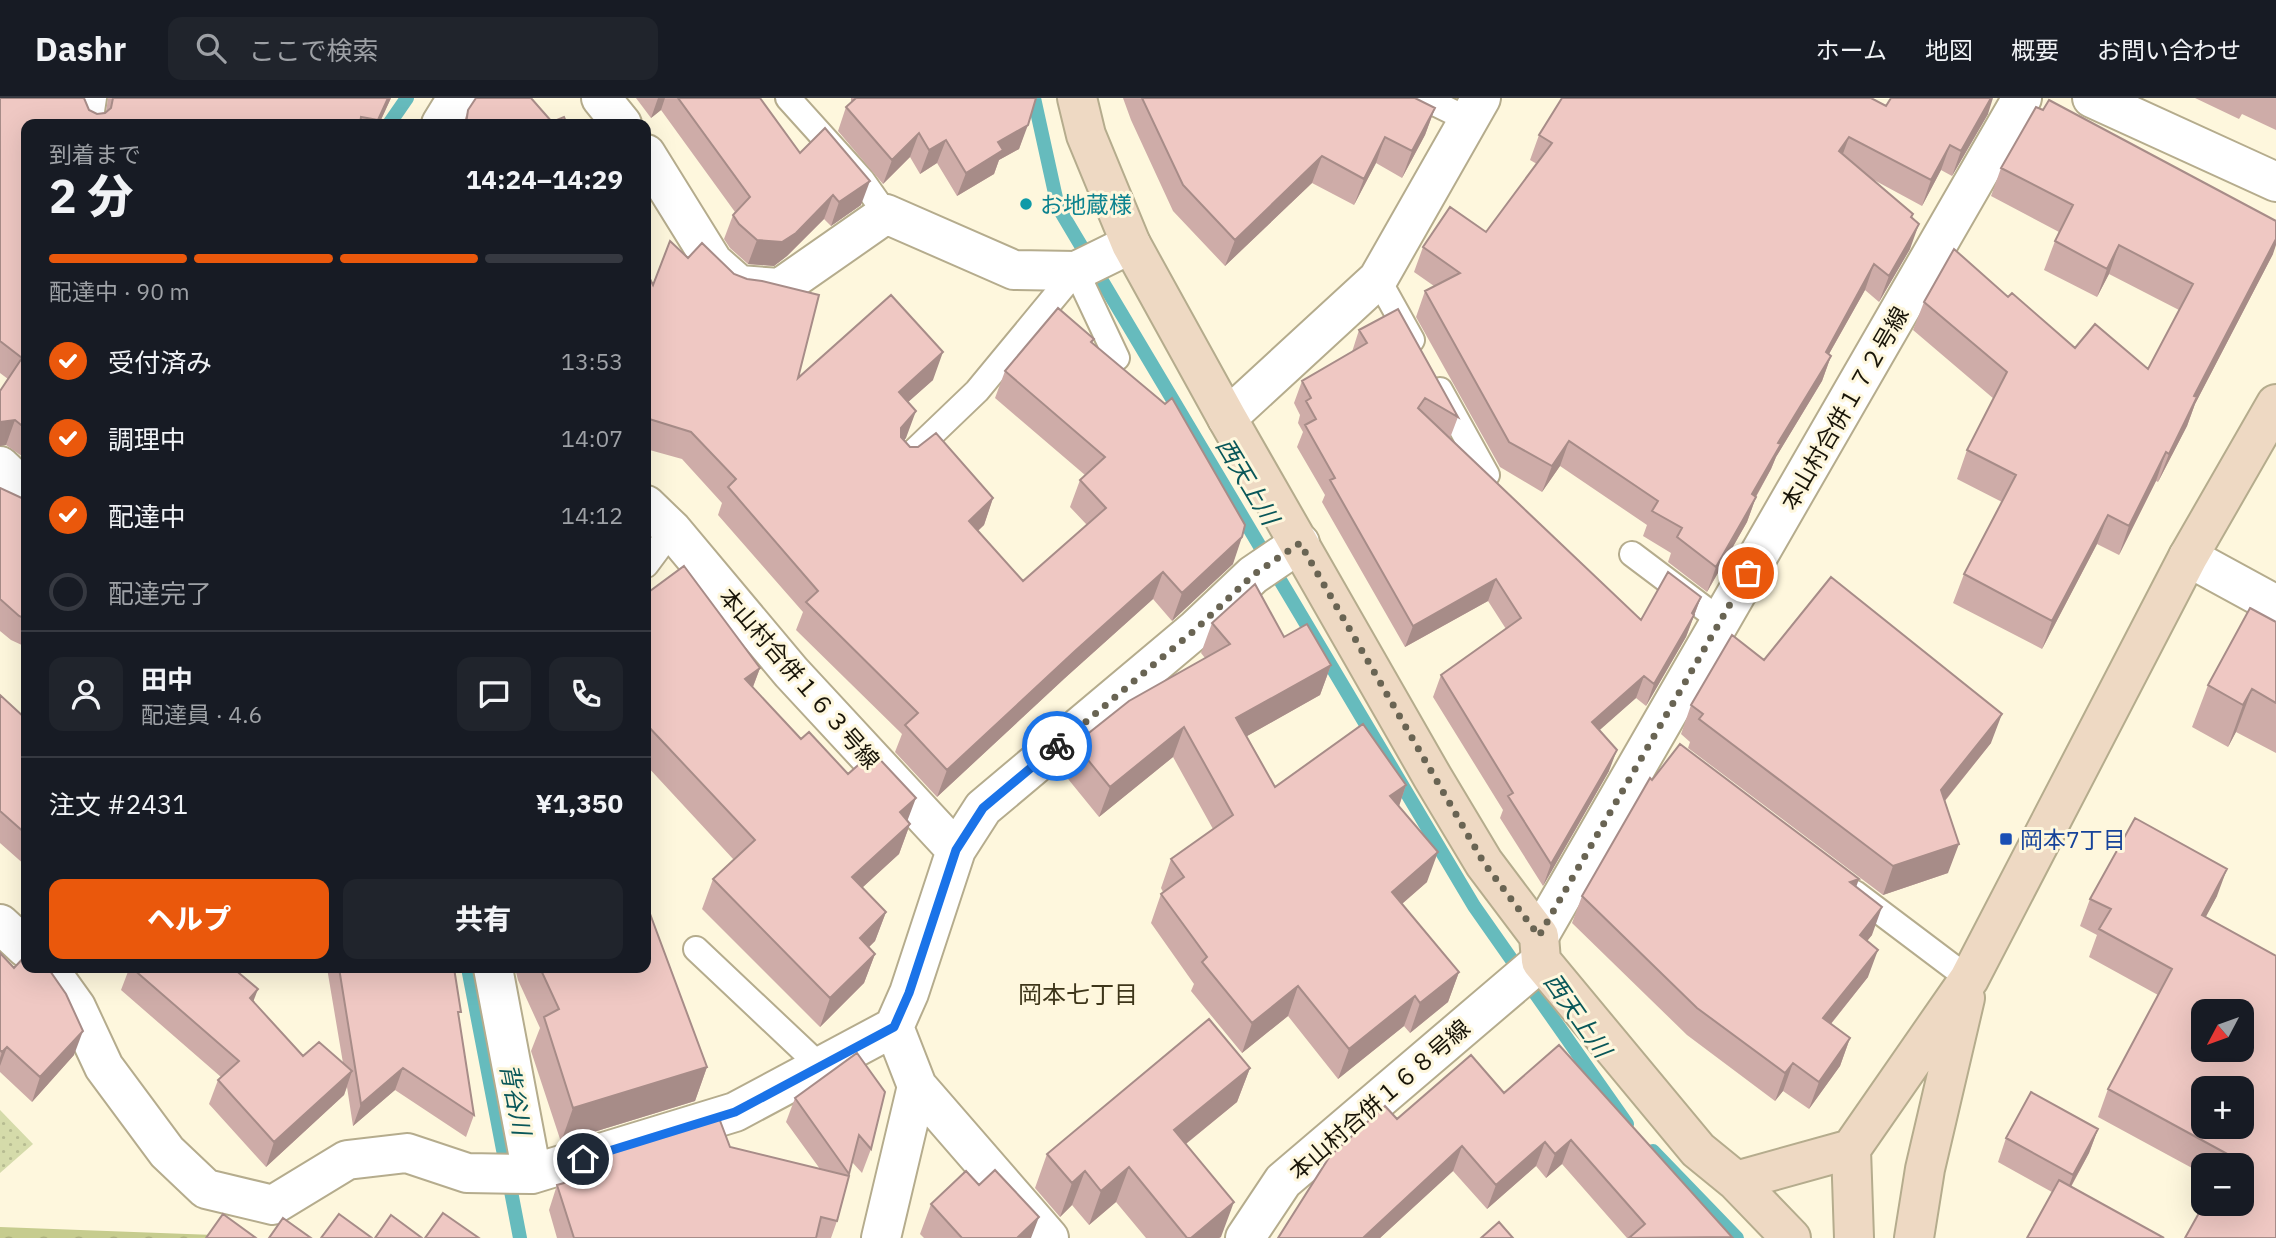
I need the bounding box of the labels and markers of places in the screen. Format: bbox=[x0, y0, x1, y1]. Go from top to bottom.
place label: お地蔵様 bbox=[1040, 189, 1132, 219]
marker: お地蔵様 bbox=[1018, 196, 1034, 212]
pin bbox=[1718, 543, 1778, 603]
place label: 岡本7丁目 bbox=[2020, 824, 2126, 854]
marker: 岡本7丁目 bbox=[1998, 831, 2014, 847]
pin bbox=[553, 1129, 613, 1189]

